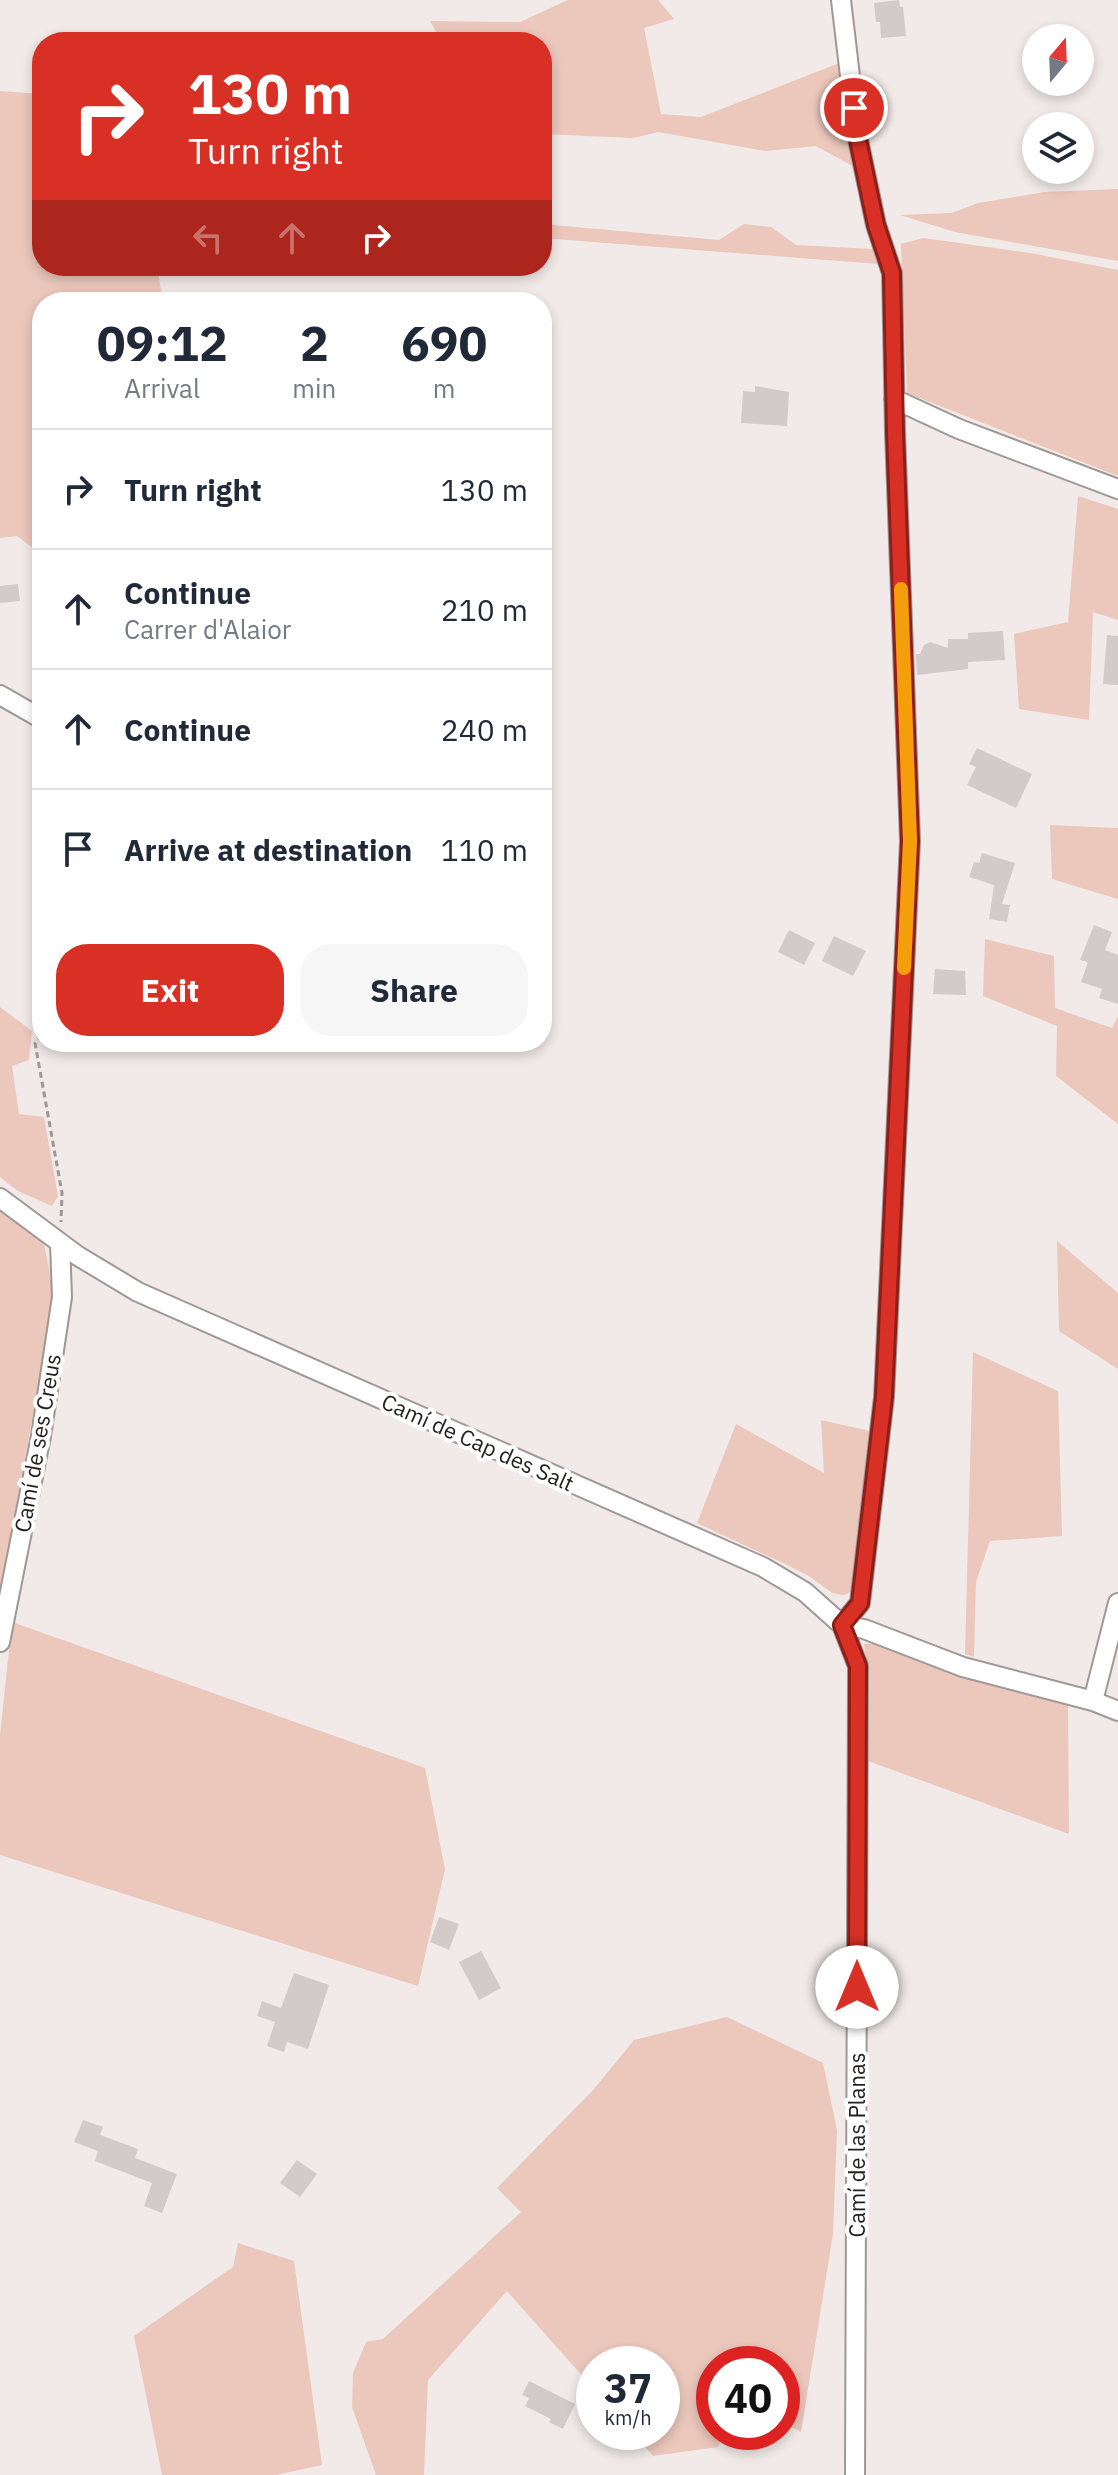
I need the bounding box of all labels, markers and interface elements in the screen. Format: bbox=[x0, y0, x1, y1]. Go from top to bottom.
north arrow bbox=[1022, 24, 1094, 96]
map controls bbox=[1022, 24, 1094, 184]
text: 130 m bbox=[188, 57, 352, 129]
icon: right bbox=[56, 64, 160, 168]
pin bbox=[820, 74, 888, 142]
icon: arrive bbox=[832, 86, 876, 130]
button: layers bbox=[1022, 112, 1094, 184]
text: Turn right bbox=[188, 127, 344, 174]
icon: left bbox=[186, 216, 230, 260]
icon: ahead bbox=[270, 216, 314, 260]
icon: right bbox=[354, 216, 398, 260]
text: 09:12 bbox=[97, 312, 228, 374]
text: 2 bbox=[300, 312, 329, 374]
text: 690 bbox=[401, 312, 487, 374]
text: Arrival bbox=[124, 371, 200, 405]
text: min bbox=[292, 371, 336, 405]
text: m bbox=[433, 371, 455, 405]
icon: right bbox=[56, 467, 100, 511]
text: Turn right bbox=[124, 470, 262, 509]
text: 130 m bbox=[441, 470, 528, 509]
text: Continue bbox=[124, 573, 251, 612]
icon: ahead bbox=[56, 587, 100, 631]
text: 210 m bbox=[441, 590, 528, 629]
text: Carrer d'Alaior bbox=[124, 612, 291, 646]
icon: ahead bbox=[56, 707, 100, 751]
text: Continue bbox=[124, 710, 251, 749]
text: 240 m bbox=[441, 710, 528, 749]
icon: arrive bbox=[56, 827, 100, 871]
text: Arrive at destination bbox=[124, 830, 412, 869]
text: 110 m bbox=[441, 830, 528, 869]
button: Exit bbox=[56, 944, 284, 1036]
button: Share bbox=[300, 944, 528, 1036]
street label: Camí de ses Creus bbox=[7, 1351, 67, 1535]
street label: Camí de Cap des Salt bbox=[377, 1387, 579, 1497]
position arrow bbox=[815, 1945, 899, 2029]
street label: Camí de las Planas bbox=[842, 2053, 871, 2238]
speed limit sign: 40 bbox=[696, 2346, 800, 2450]
text: 37 bbox=[604, 2362, 652, 2414]
text: km/h bbox=[604, 2404, 652, 2431]

